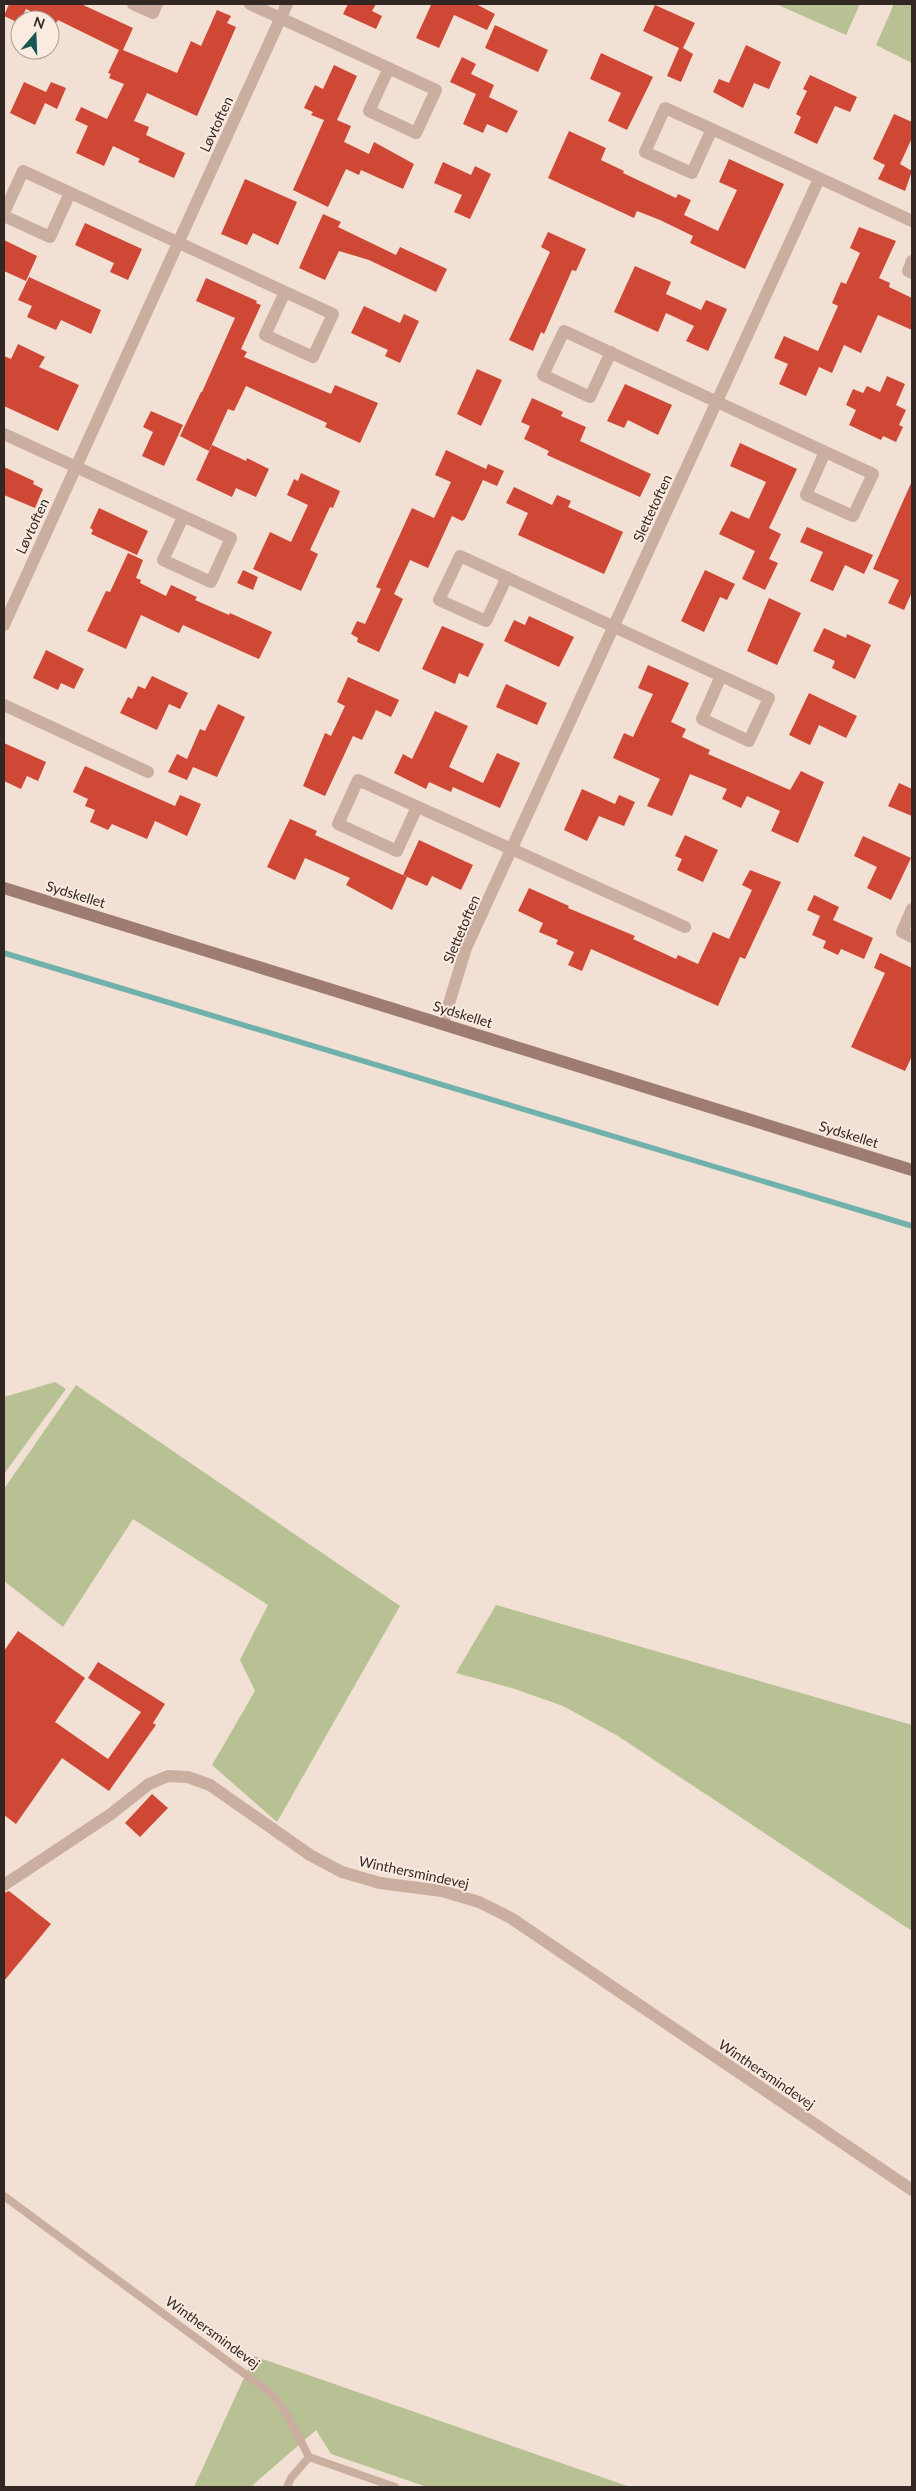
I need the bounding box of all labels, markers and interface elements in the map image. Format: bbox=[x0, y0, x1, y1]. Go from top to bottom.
north arrow bbox=[10, 10, 60, 60]
text: N bbox=[32, 12, 47, 32]
street label: Løvtoften bbox=[196, 94, 236, 154]
street label: Slettetoften bbox=[629, 472, 675, 544]
street label: Løvtoften bbox=[12, 496, 52, 556]
street label: Sydskellet bbox=[44, 877, 108, 911]
street label: Slettetoften bbox=[439, 892, 483, 966]
street label: Sydskellet bbox=[431, 997, 495, 1031]
street label: Sydskellet bbox=[817, 1117, 881, 1151]
street label: Winthersmindevej bbox=[357, 1852, 471, 1892]
street label: Winthersmindevej bbox=[716, 2036, 818, 2112]
street label: Winthersmindevej bbox=[163, 2292, 263, 2372]

